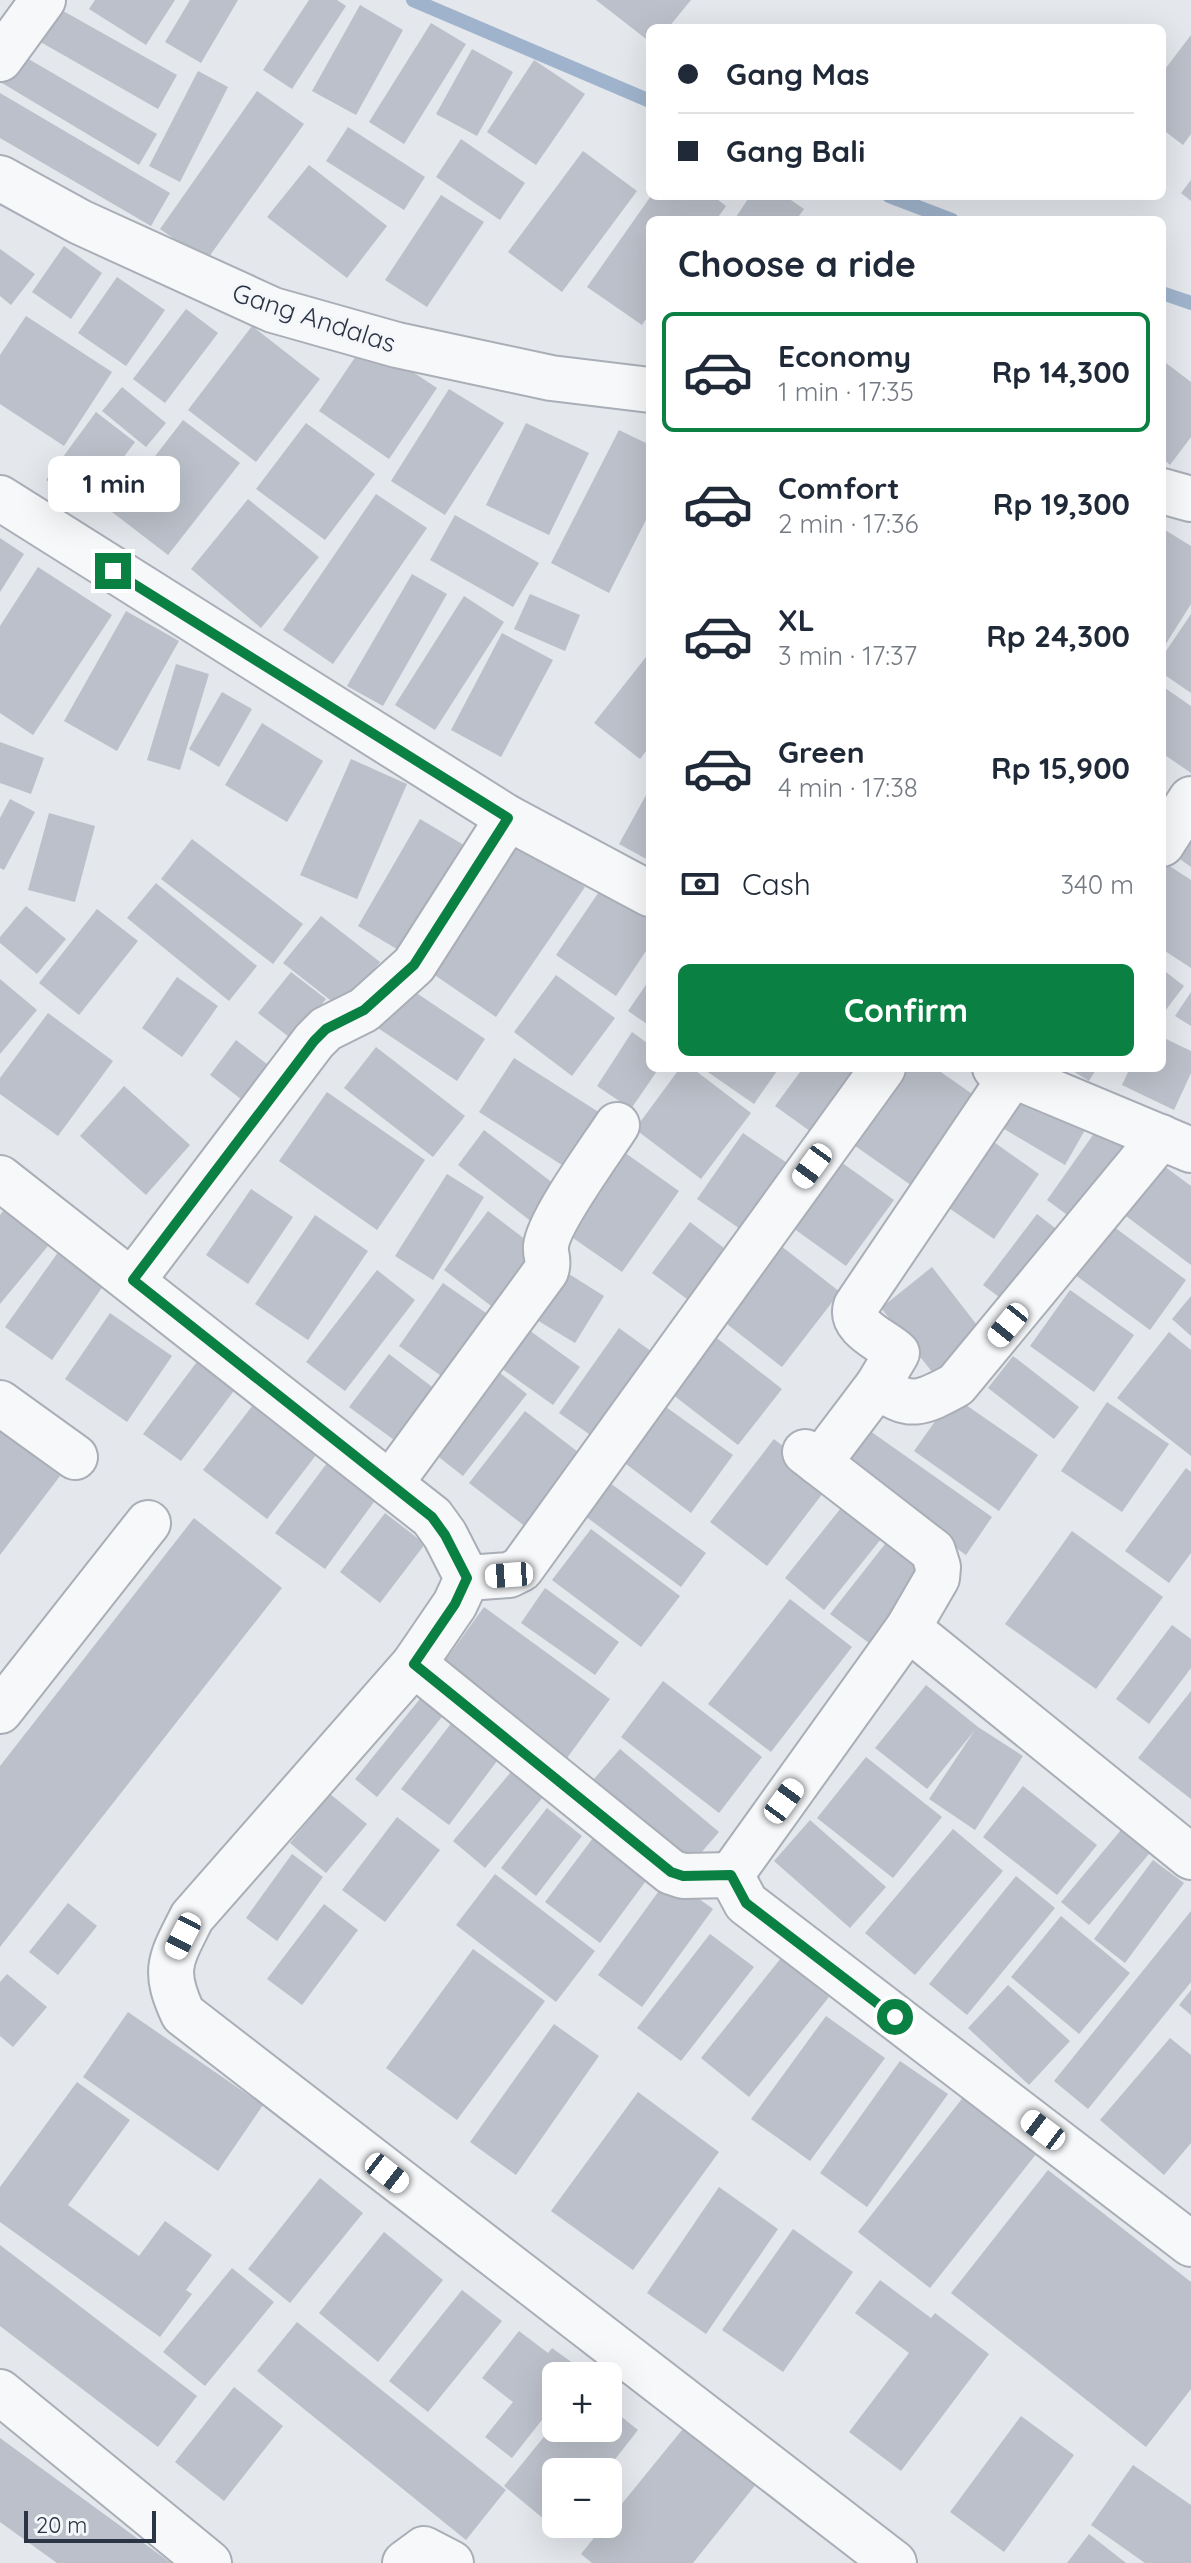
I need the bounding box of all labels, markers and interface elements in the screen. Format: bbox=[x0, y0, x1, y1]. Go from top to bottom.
text: Gang Mas bbox=[726, 55, 869, 93]
text: Gang Bali bbox=[726, 132, 865, 170]
text: Choose a ride bbox=[678, 241, 916, 286]
street label: Gang Andalas bbox=[228, 276, 400, 359]
icon: car bbox=[682, 336, 754, 408]
text: Economy bbox=[778, 337, 911, 375]
text: Rp 14,300 bbox=[992, 353, 1130, 391]
text: 1 min · 17:35 bbox=[778, 375, 914, 408]
callout: 1 min bbox=[47, 455, 179, 511]
text: 1 min bbox=[83, 467, 146, 500]
icon: car bbox=[682, 468, 754, 540]
text: Comfort bbox=[778, 469, 899, 507]
text: Rp 19,300 bbox=[993, 485, 1130, 523]
text: 2 min · 17:36 bbox=[778, 507, 919, 540]
route end bbox=[95, 553, 131, 589]
icon: car bbox=[682, 600, 754, 672]
text: XL bbox=[778, 601, 815, 639]
text: Rp 24,300 bbox=[986, 617, 1130, 655]
text: 3 min · 17:37 bbox=[778, 639, 917, 672]
icon: car bbox=[682, 732, 754, 804]
text: Green bbox=[778, 733, 865, 771]
text: Rp 15,900 bbox=[991, 749, 1130, 787]
text: 4 min · 17:38 bbox=[778, 771, 918, 804]
icon: cash bbox=[678, 862, 722, 906]
text: Cash bbox=[742, 865, 811, 903]
text: 340 m bbox=[1060, 868, 1134, 901]
button: Confirm bbox=[678, 964, 1134, 1056]
car bbox=[788, 1140, 836, 1192]
car bbox=[984, 1299, 1032, 1351]
car bbox=[484, 1561, 534, 1589]
car bbox=[760, 1775, 808, 1827]
car bbox=[161, 1909, 205, 1963]
route start bbox=[877, 1999, 913, 2035]
car bbox=[1017, 2106, 1069, 2154]
car bbox=[361, 2149, 413, 2197]
map controls bbox=[542, 2362, 622, 2538]
button: + bbox=[542, 2362, 622, 2442]
button: − bbox=[542, 2458, 622, 2538]
scale bar bbox=[24, 2507, 156, 2543]
text: 20 m bbox=[36, 2511, 87, 2539]

